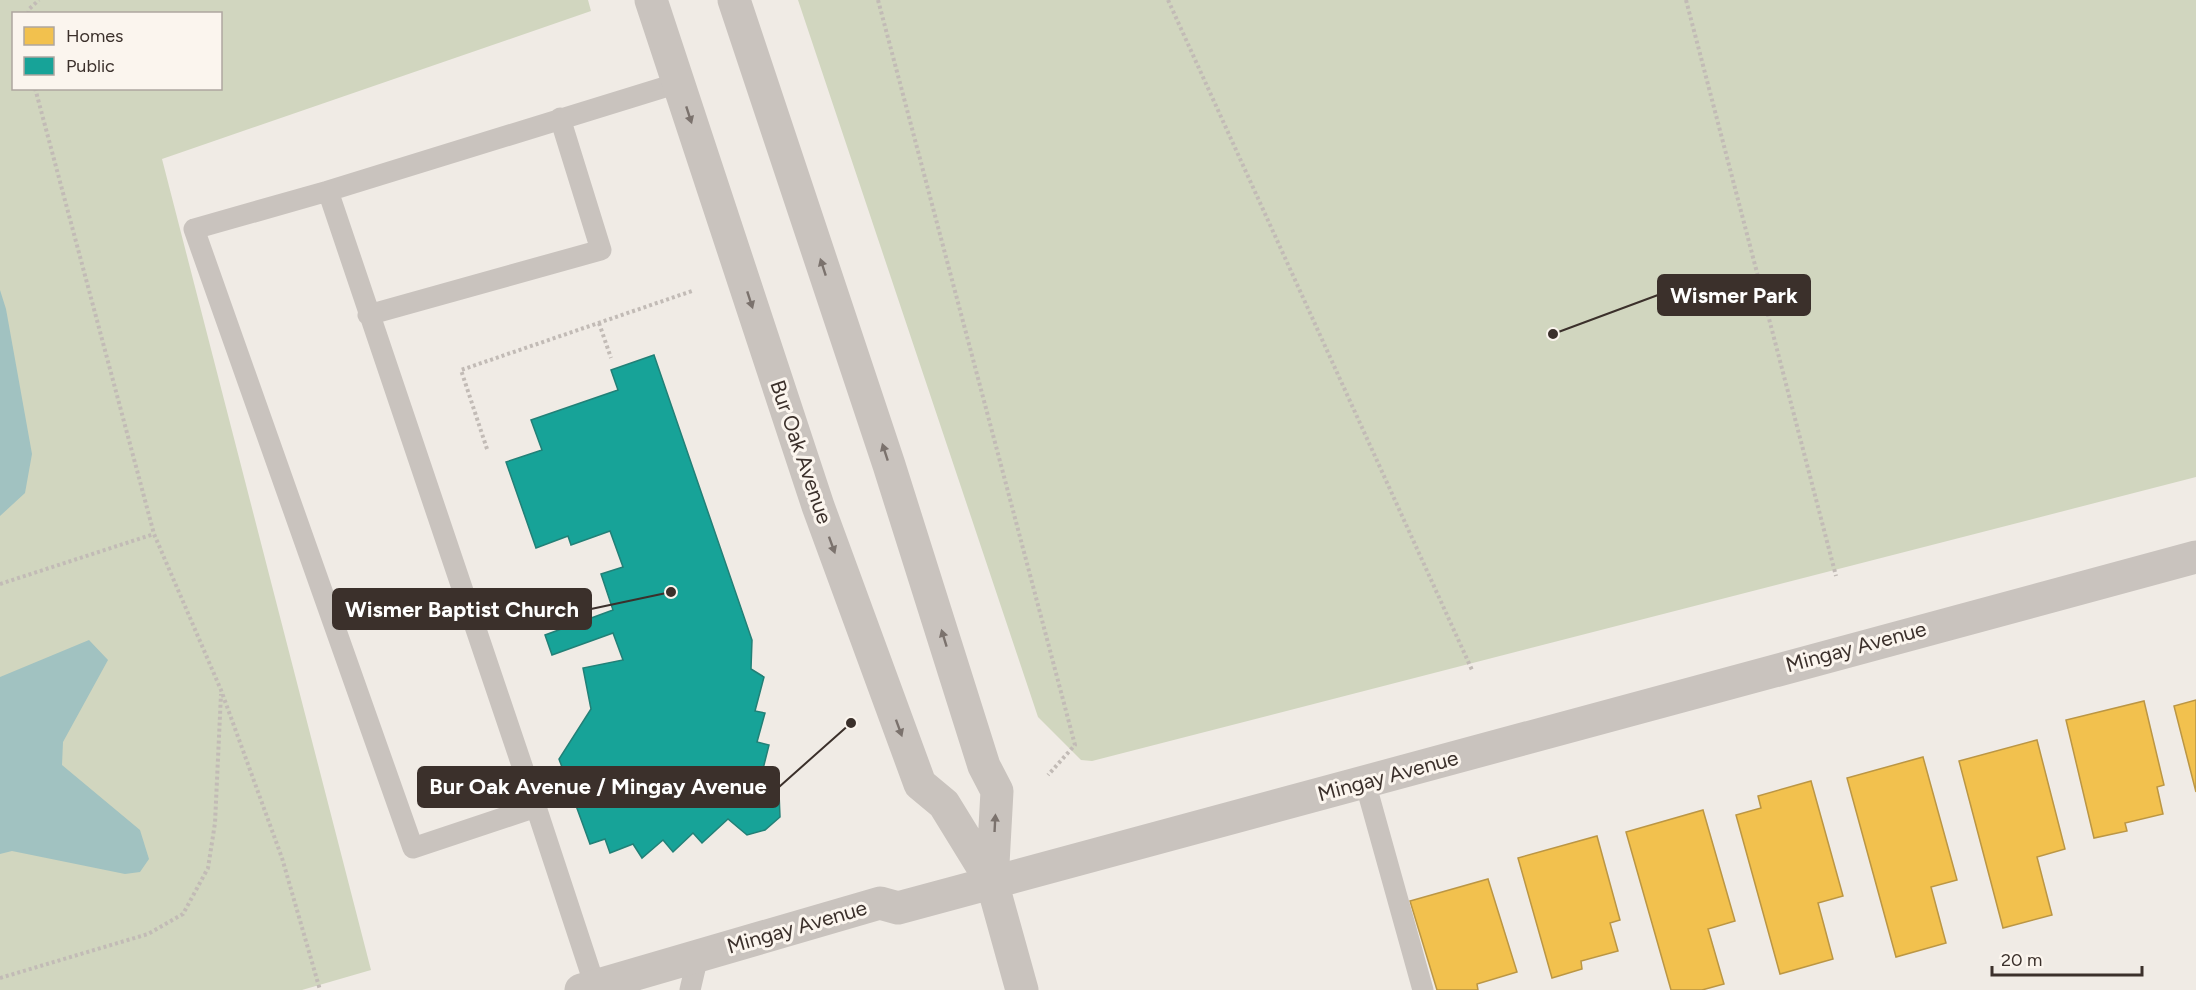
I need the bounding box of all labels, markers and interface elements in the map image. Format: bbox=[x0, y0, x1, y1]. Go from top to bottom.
legend bbox=[12, 12, 222, 90]
text: Homes bbox=[66, 25, 124, 47]
text: Public bbox=[66, 55, 115, 77]
one-way arrow bbox=[685, 106, 694, 124]
one-way arrow bbox=[818, 258, 827, 276]
callout: Wismer Park bbox=[1658, 275, 1810, 315]
text: Wismer Park bbox=[1670, 282, 1798, 309]
one-way arrow bbox=[746, 291, 756, 309]
street label: Bur Oak Avenue bbox=[765, 377, 838, 527]
one-way arrow bbox=[879, 443, 889, 461]
one-way arrow bbox=[828, 536, 838, 554]
callout: Wismer Baptist Church bbox=[333, 589, 591, 629]
text: Wismer Baptist Church bbox=[345, 596, 579, 623]
street label: Mingay Avenue bbox=[1783, 616, 1929, 677]
one-way arrow bbox=[938, 629, 948, 647]
one-way arrow bbox=[895, 719, 905, 737]
street label: Mingay Avenue bbox=[1315, 745, 1461, 806]
callout: Bur Oak Avenue / Mingay Avenue bbox=[418, 767, 779, 807]
text: Bur Oak Avenue / Mingay Avenue bbox=[429, 773, 767, 800]
one-way arrow bbox=[991, 814, 1000, 833]
street label: Mingay Avenue bbox=[724, 895, 870, 958]
scale bar bbox=[1992, 939, 2142, 977]
text: 20 m bbox=[2001, 949, 2042, 971]

